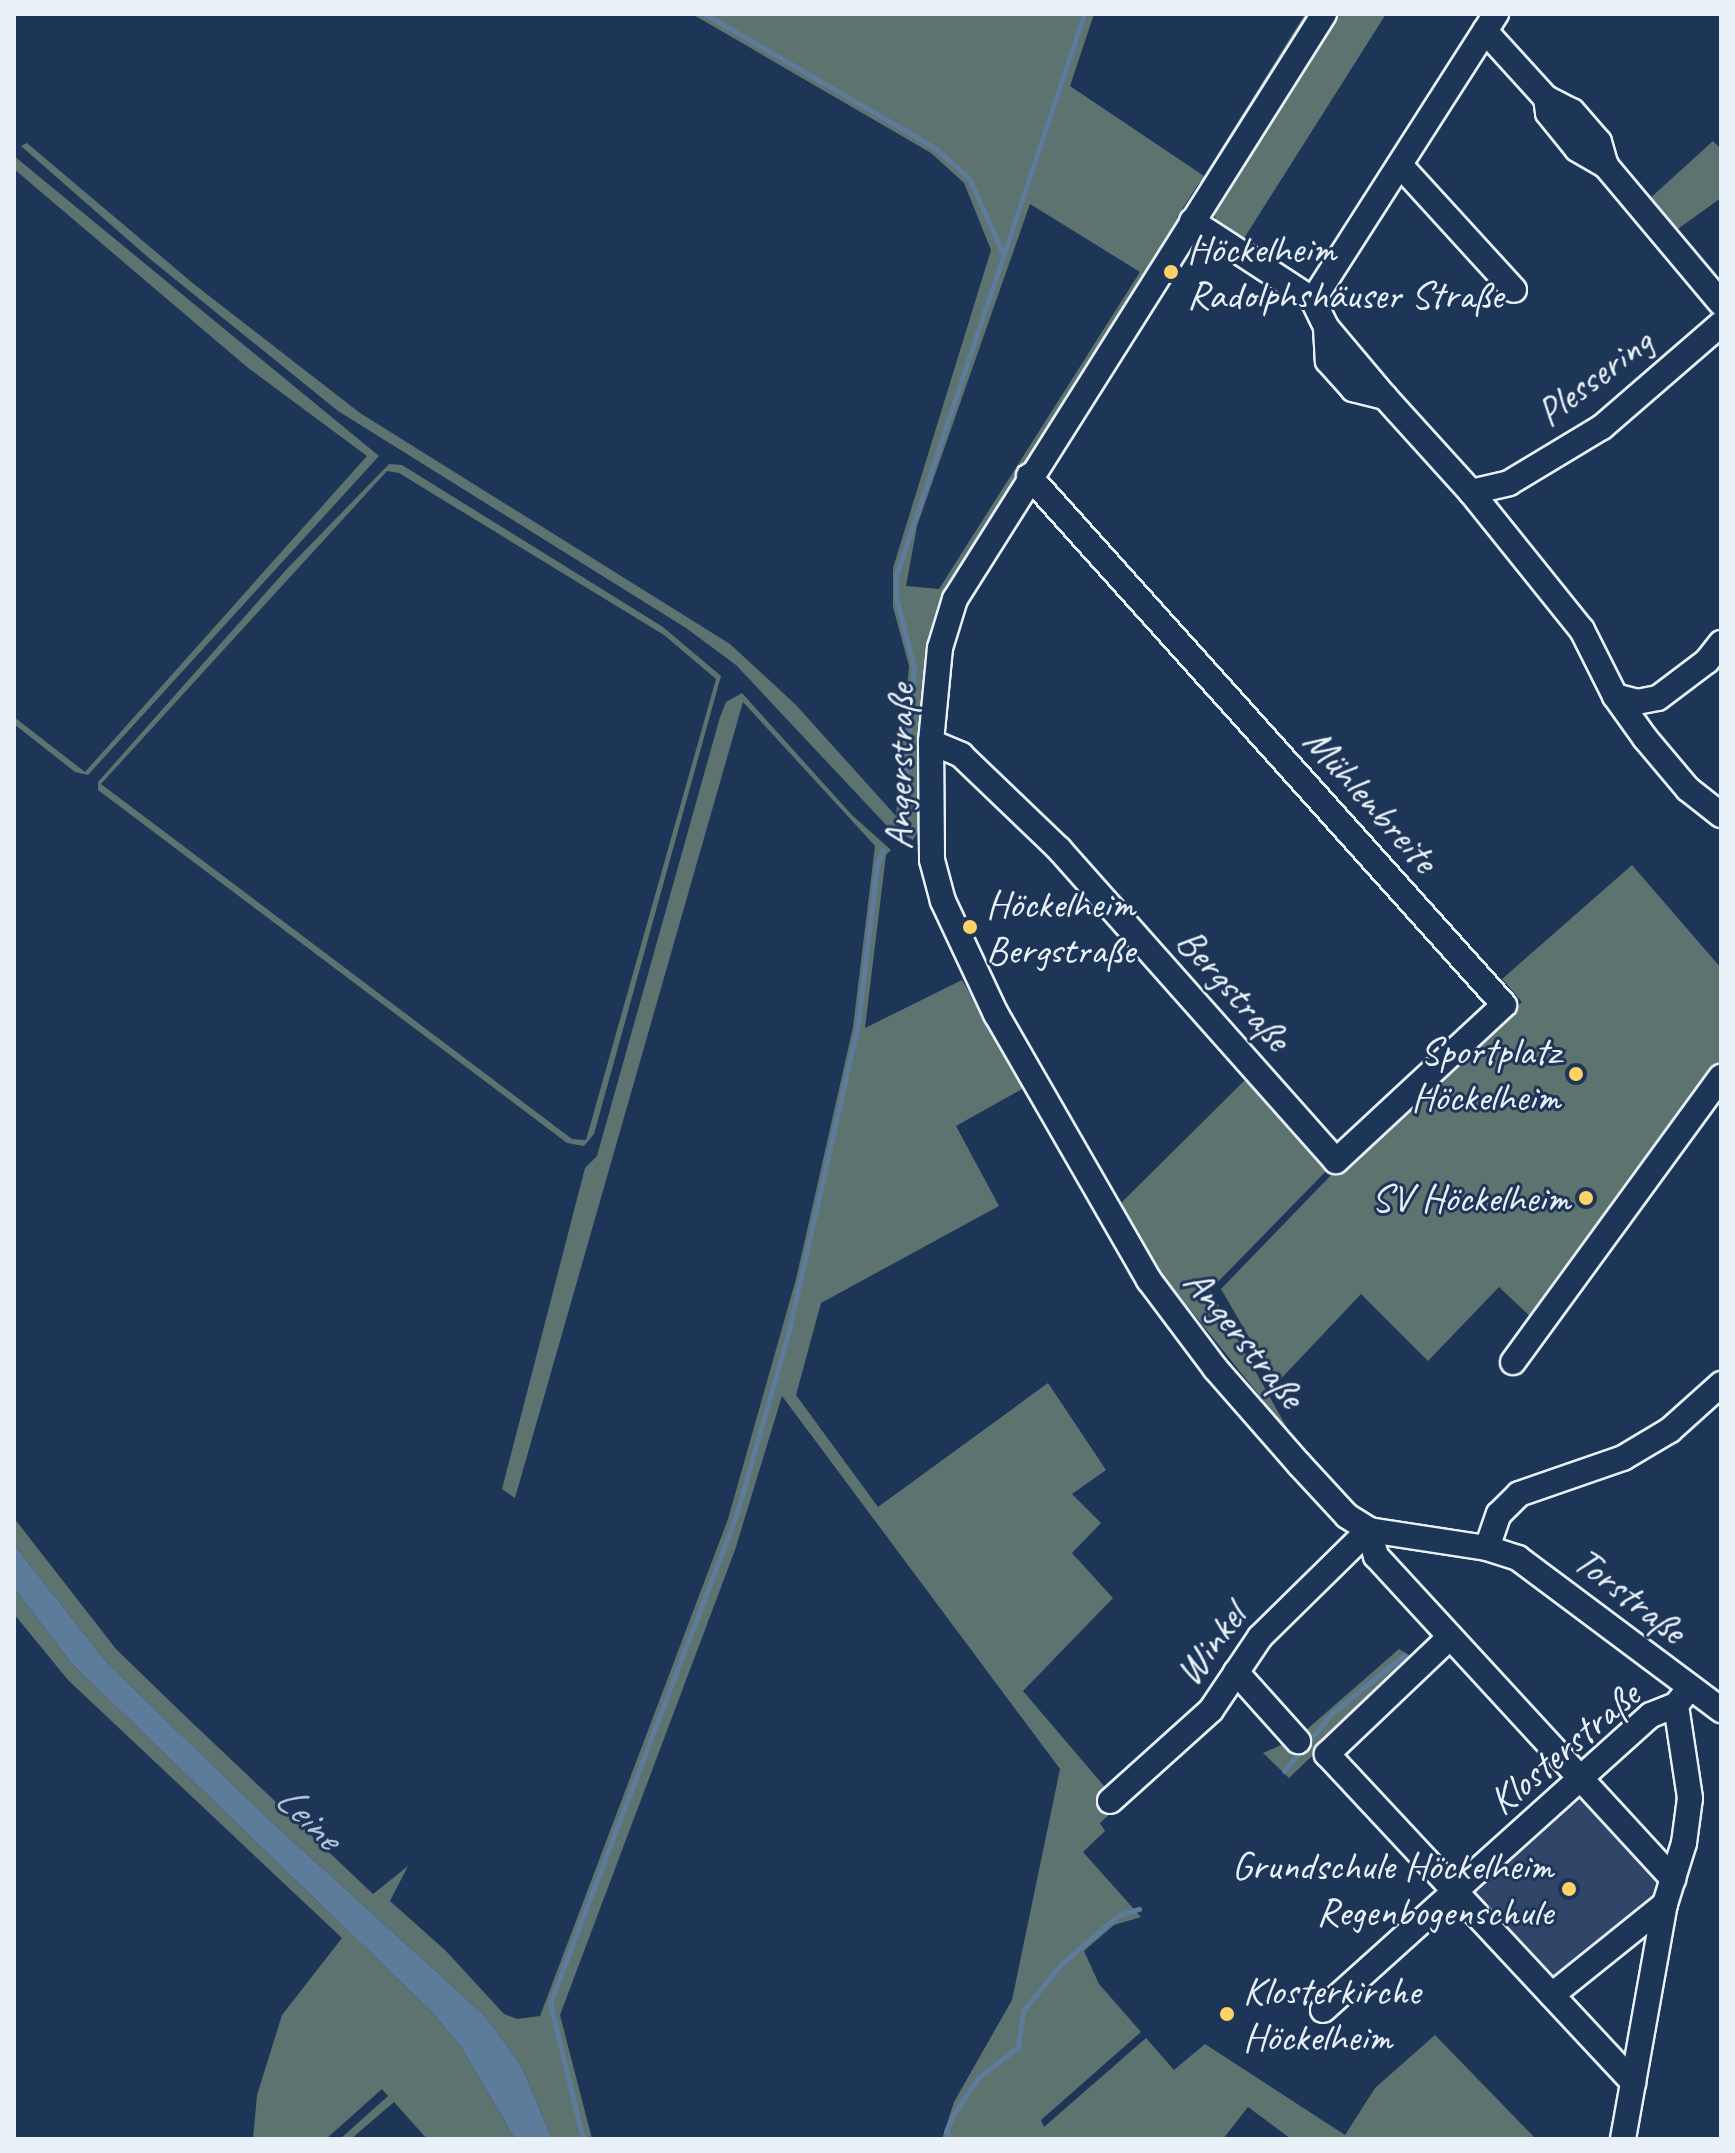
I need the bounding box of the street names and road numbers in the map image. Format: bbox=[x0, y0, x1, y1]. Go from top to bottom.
street label: Plessering bbox=[1526, 318, 1662, 436]
street label: Angerstraße bbox=[874, 684, 924, 850]
street label: Mühlenbreite bbox=[1293, 718, 1449, 882]
street label: Bergstraße bbox=[1166, 918, 1302, 1060]
street label: Angerstraße bbox=[1174, 1259, 1316, 1417]
street label: Torstraße bbox=[1564, 1536, 1696, 1654]
street label: Winkel bbox=[1164, 1594, 1256, 1694]
street label: Klosterstraße bbox=[1479, 1671, 1649, 1825]

